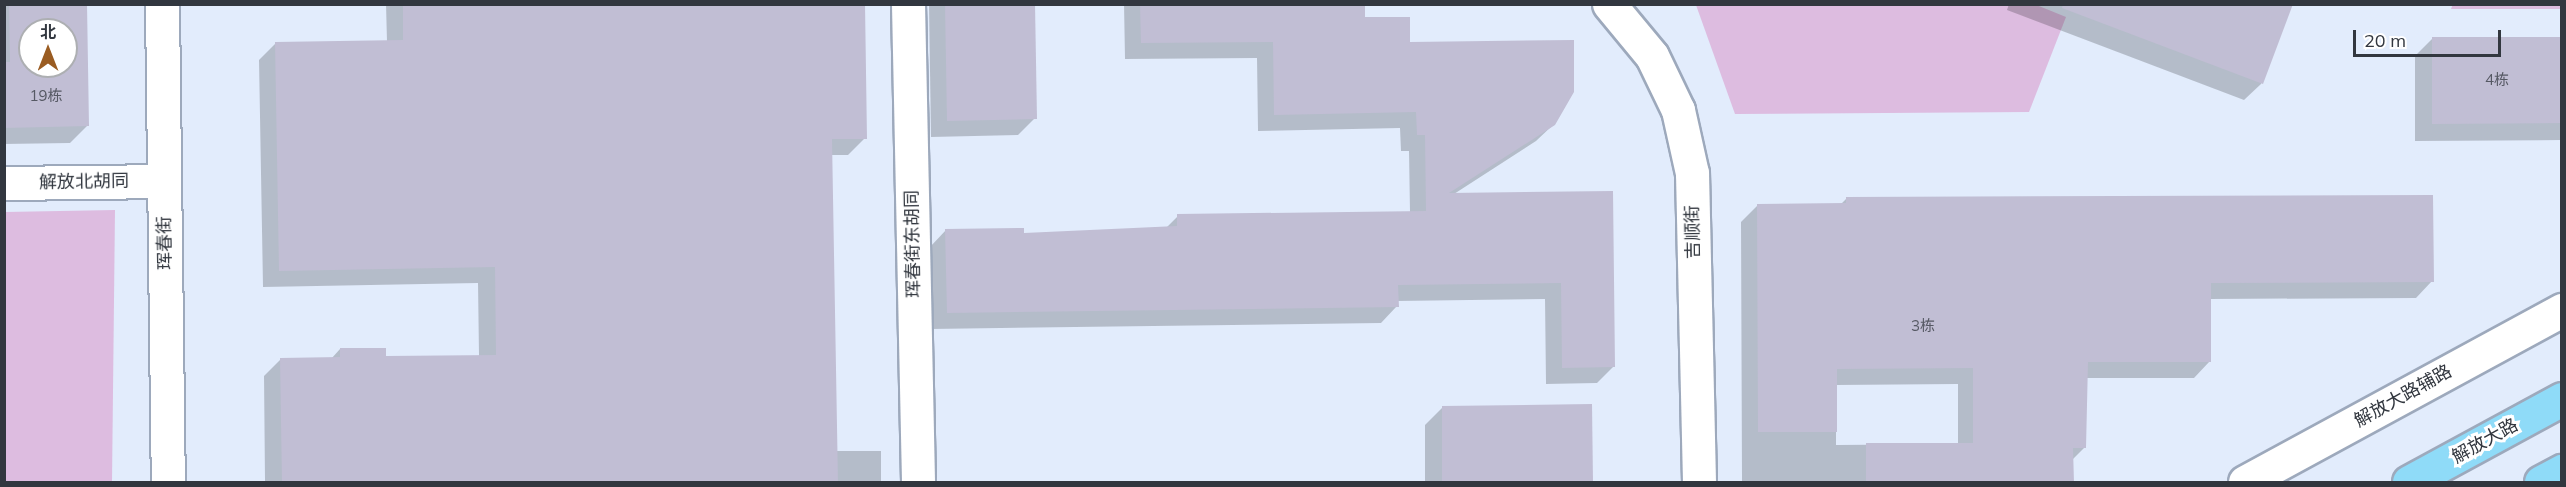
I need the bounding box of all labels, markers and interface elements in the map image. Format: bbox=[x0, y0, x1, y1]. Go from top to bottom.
north arrow bbox=[18, 18, 78, 78]
scale bar bbox=[2356, 18, 2504, 56]
text: 北 bbox=[40, 22, 56, 42]
text: 20 m bbox=[2364, 29, 2406, 52]
house number: 4栋 bbox=[2485, 71, 2509, 89]
house number: 19栋 bbox=[30, 87, 62, 105]
street label: 解放北胡同 bbox=[39, 170, 129, 194]
street label: 珲春街东胡同 bbox=[901, 190, 925, 298]
street label: 吉顺街 bbox=[1682, 205, 1704, 259]
street label: 珲春街 bbox=[154, 216, 176, 270]
house number: 3栋 bbox=[1911, 317, 1935, 335]
street label: 解放大路辅路 bbox=[2351, 360, 2455, 432]
street label: 解放大路 bbox=[2448, 414, 2522, 468]

